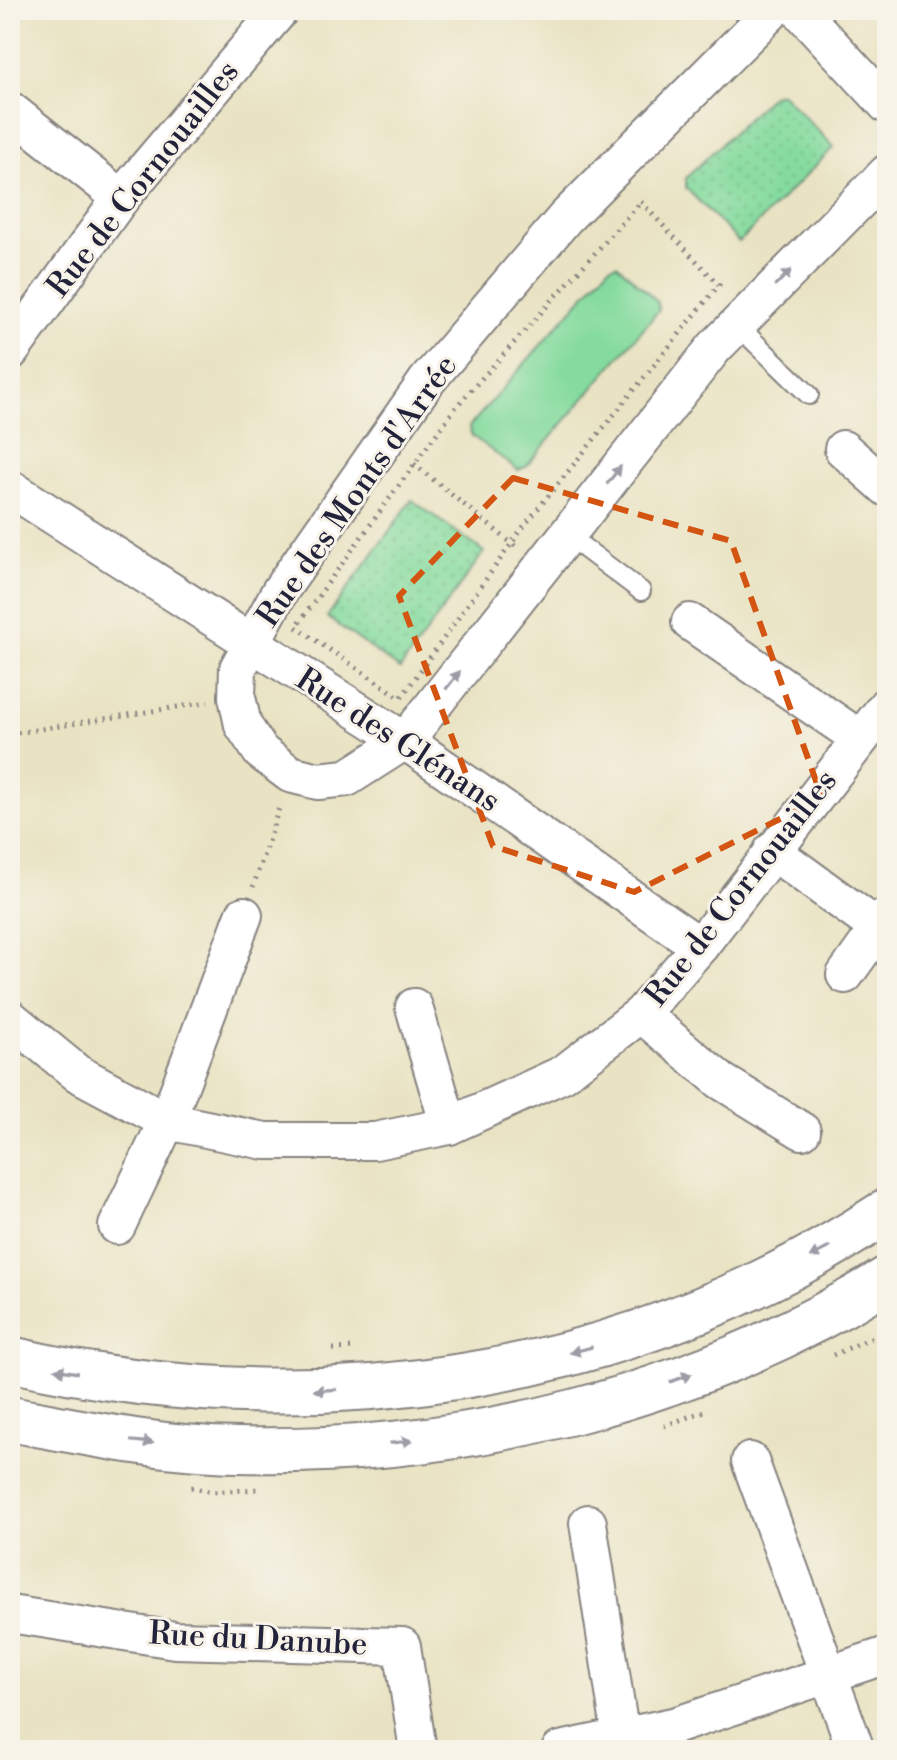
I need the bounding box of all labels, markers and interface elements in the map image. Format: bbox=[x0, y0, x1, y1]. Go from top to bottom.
street label: Rue de Cornouailles bbox=[38, 53, 248, 305]
one-way arrow bbox=[773, 269, 792, 288]
street label: Rue des Monts d'Arrée bbox=[248, 347, 466, 635]
one-way arrow bbox=[605, 465, 622, 485]
street label: Rue des Glénans bbox=[288, 659, 508, 821]
one-way arrow bbox=[444, 670, 461, 690]
street label: Rue de Cornouailles bbox=[636, 762, 846, 1014]
one-way arrow bbox=[809, 1245, 832, 1258]
one-way arrow bbox=[568, 1345, 593, 1357]
one-way arrow bbox=[53, 1364, 78, 1377]
one-way arrow bbox=[669, 1372, 693, 1384]
one-way arrow bbox=[312, 1384, 337, 1397]
one-way arrow bbox=[130, 1435, 155, 1448]
one-way arrow bbox=[389, 1435, 414, 1448]
street label: Rue du Danube bbox=[148, 1613, 368, 1665]

